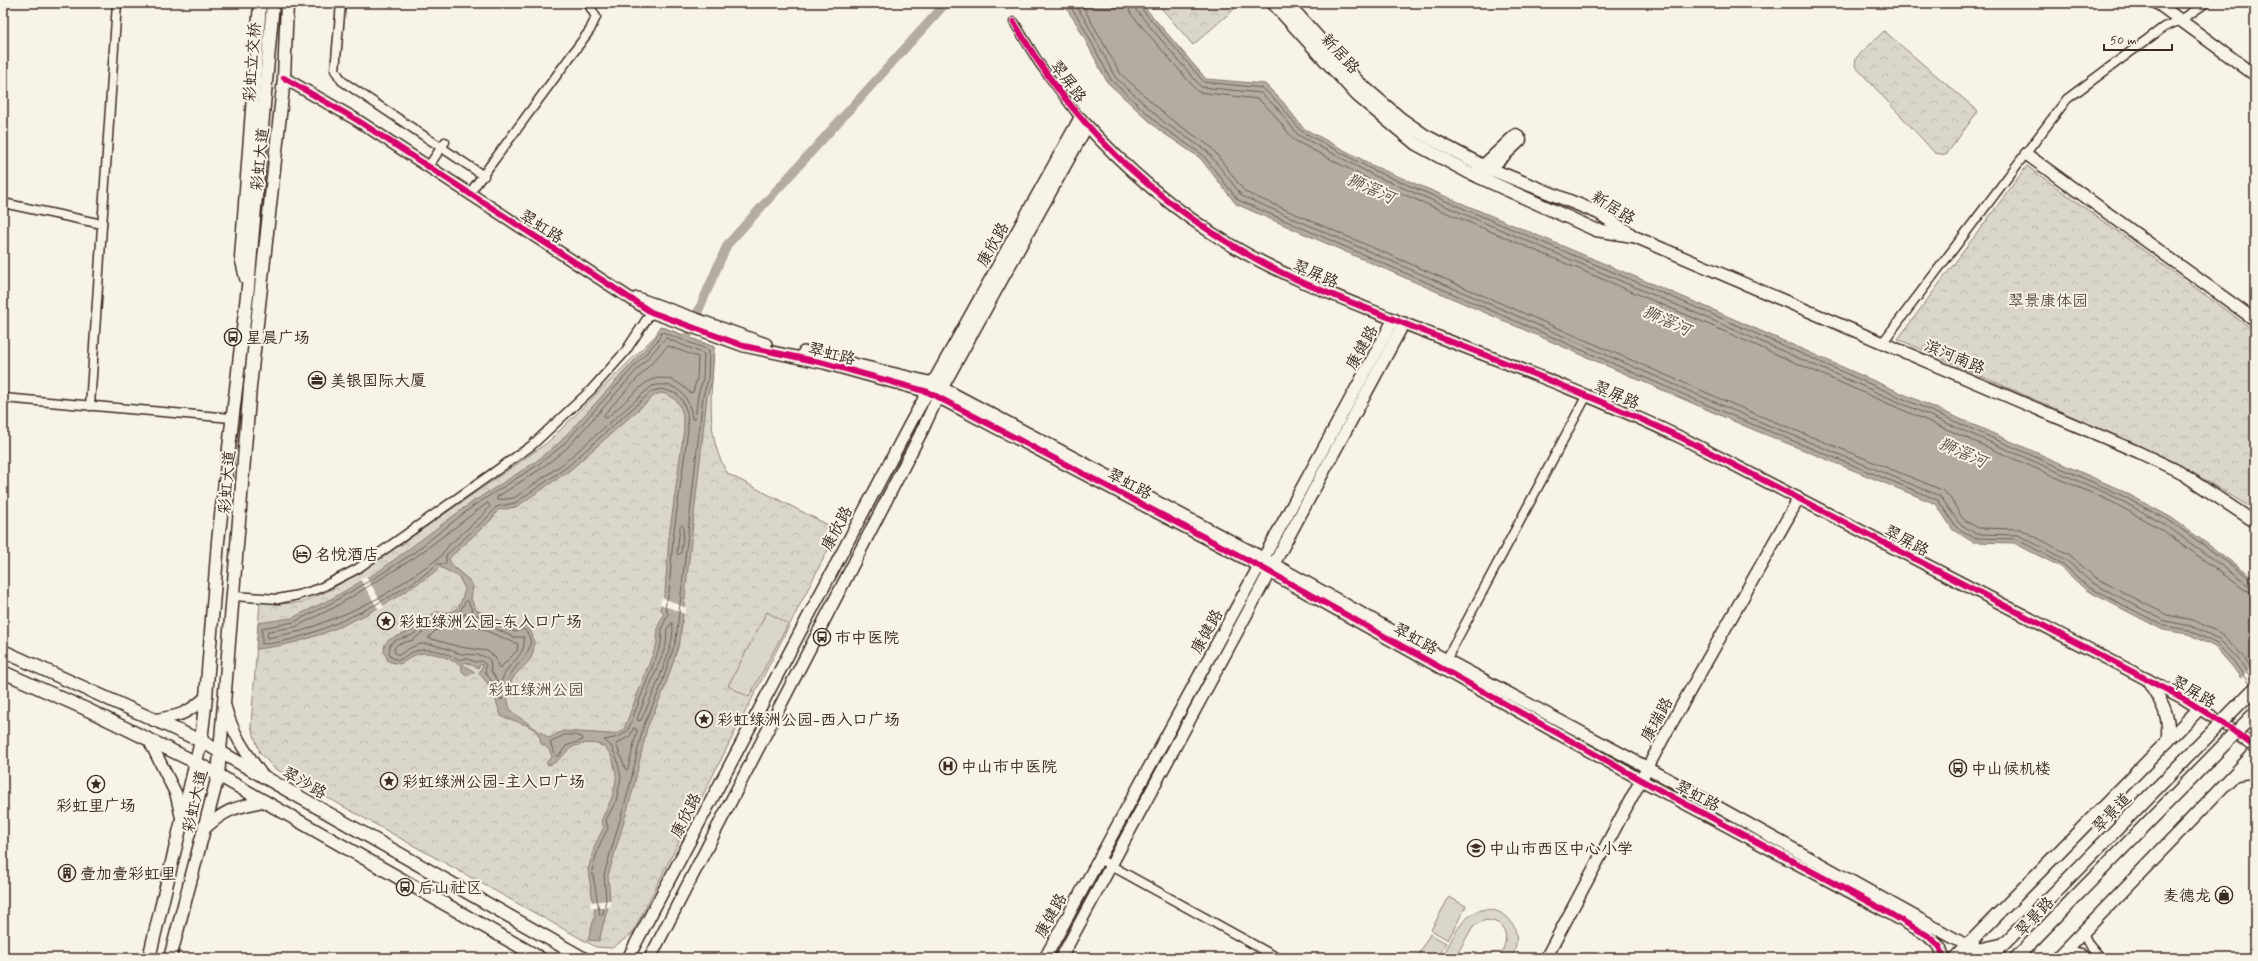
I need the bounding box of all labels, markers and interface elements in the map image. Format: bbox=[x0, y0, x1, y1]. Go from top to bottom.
street label: 彩虹立交桥 bbox=[239, 21, 266, 103]
scale bar bbox=[2104, 26, 2172, 52]
street label: 新居路 bbox=[1316, 29, 1364, 79]
text: 50 m bbox=[2110, 33, 2137, 49]
street label: 翠屏路 bbox=[1045, 56, 1091, 107]
street label: 彩虹大道 bbox=[247, 126, 274, 192]
water label: 狮滘河 bbox=[1343, 168, 1401, 211]
street label: 新居路 bbox=[1587, 187, 1639, 230]
street label: 翠虹路 bbox=[515, 206, 567, 249]
street label: 康欣路 bbox=[972, 219, 1014, 271]
street label: 翠屏路 bbox=[1289, 255, 1342, 293]
park label: 翠景康体园 bbox=[2008, 291, 2088, 312]
water label: 狮滘河 bbox=[1639, 300, 1697, 343]
street label: 康健路 bbox=[1341, 322, 1383, 374]
bus stop icon: 星晨广场 bbox=[223, 327, 243, 347]
place label: 星晨广场 bbox=[246, 328, 310, 349]
street label: 滨河南路 bbox=[1921, 335, 1988, 380]
street label: 翠虹路 bbox=[806, 338, 857, 370]
office icon: 美银国际大厦 bbox=[307, 370, 327, 390]
place label: 美银国际大厦 bbox=[330, 371, 426, 392]
street label: 翠屏路 bbox=[1590, 376, 1643, 414]
water label: 狮滘河 bbox=[1935, 432, 1993, 475]
street label: 彩虹大道 bbox=[214, 449, 241, 515]
street label: 翠虹路 bbox=[1103, 464, 1155, 505]
street label: 康欣路 bbox=[817, 503, 858, 555]
street label: 翠屏路 bbox=[1880, 521, 1932, 562]
hotel icon: 名悦酒店 bbox=[292, 544, 312, 564]
place label: 名悦酒店 bbox=[315, 545, 379, 566]
street label: 康健路 bbox=[1186, 606, 1228, 658]
place icon: 彩虹绿洲公园-东入口广场 bbox=[376, 611, 396, 631]
place label: 彩虹绿洲公园-东入口广场 bbox=[399, 612, 582, 633]
street label: 翠虹路 bbox=[1389, 618, 1441, 660]
bus stop icon: 市中医院 bbox=[812, 627, 832, 647]
place label: 市中医院 bbox=[835, 628, 899, 649]
street label: 翠屏路 bbox=[2167, 671, 2219, 713]
park label: 彩虹绿洲公园 bbox=[488, 680, 584, 701]
street label: 康瑞路 bbox=[1636, 694, 1678, 746]
place icon: 彩虹绿洲公园-西入口广场 bbox=[694, 709, 714, 729]
place label: 彩虹绿洲公园-西入口广场 bbox=[717, 710, 900, 731]
hospital icon: 中山市中医院 bbox=[938, 756, 958, 776]
place label: 中山市中医院 bbox=[961, 757, 1057, 778]
bus stop icon: 中山候机楼 bbox=[1948, 758, 1968, 778]
place label: 中山候机楼 bbox=[1971, 759, 2051, 780]
street label: 翠沙路 bbox=[278, 762, 330, 804]
street label: 彩虹大道 bbox=[178, 768, 213, 835]
place icon: 彩虹绿洲公园-主入口广场 bbox=[379, 771, 399, 791]
place label: 彩虹绿洲公园-主入口广场 bbox=[402, 772, 585, 793]
place icon: 彩虹里广场 bbox=[86, 774, 106, 794]
street label: 翠虹路 bbox=[1671, 776, 1723, 817]
street label: 翠景道 bbox=[2088, 788, 2136, 838]
street label: 康欣路 bbox=[666, 790, 707, 842]
place label: 彩虹里广场 bbox=[56, 796, 136, 817]
school or university icon: 中山市西区中心小学 bbox=[1466, 838, 1486, 858]
place label: 中山市西区中心小学 bbox=[1489, 839, 1633, 860]
building icon: 壹加壹彩虹里 bbox=[57, 863, 77, 883]
place label: 壹加壹彩虹里 bbox=[80, 864, 176, 885]
bus stop icon: 后山社区 bbox=[395, 877, 415, 897]
place label: 后山社区 bbox=[418, 878, 482, 899]
shop icon: 麦德龙 bbox=[2214, 885, 2234, 905]
place label: 麦德龙 bbox=[2163, 886, 2211, 907]
street label: 康健路 bbox=[1030, 890, 1072, 942]
street label: 翠景路 bbox=[2011, 892, 2059, 942]

